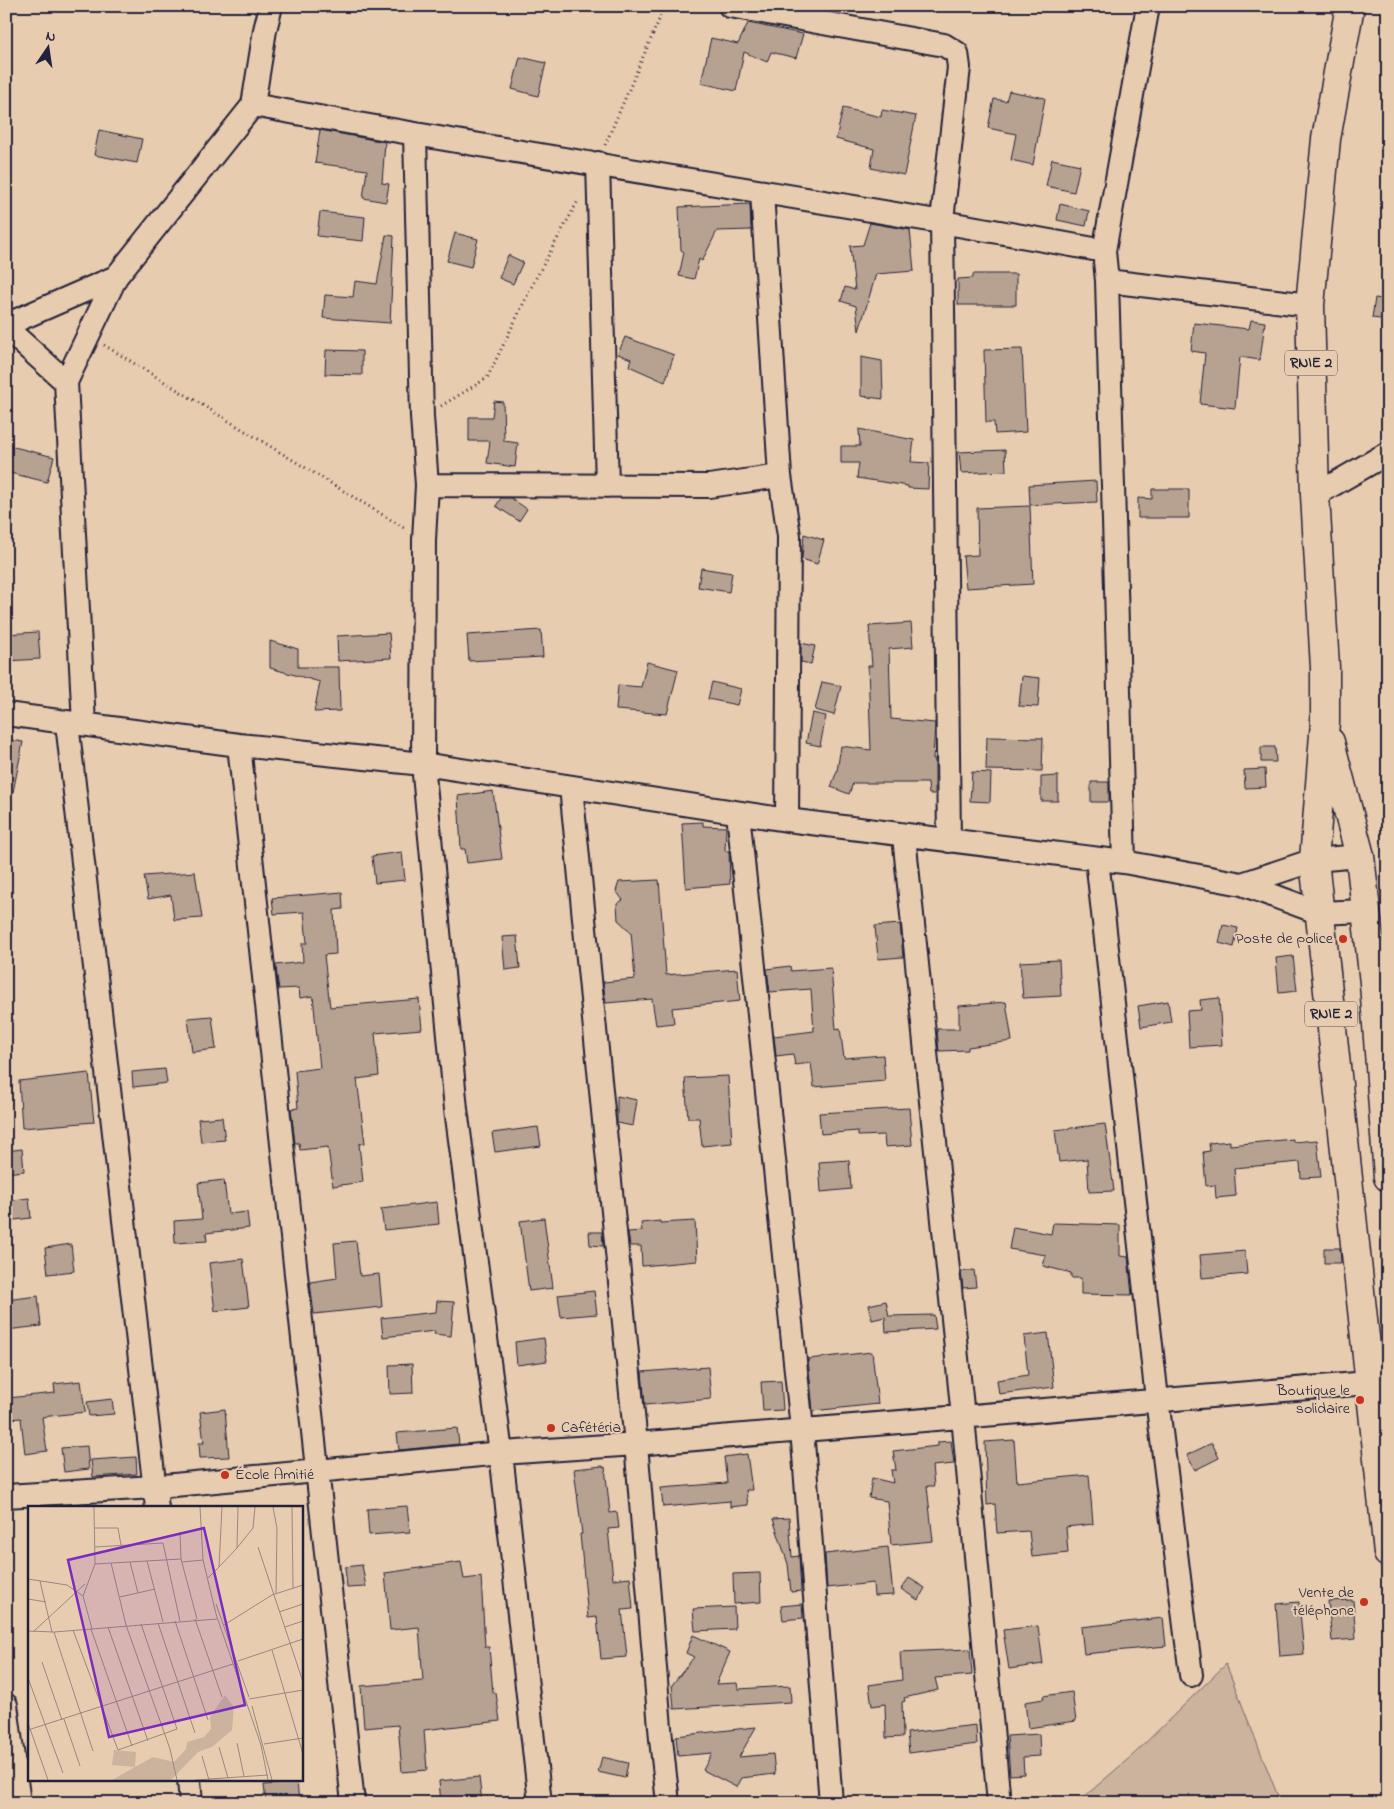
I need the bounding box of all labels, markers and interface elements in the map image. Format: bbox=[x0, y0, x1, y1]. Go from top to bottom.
north arrow bbox=[22, 22, 72, 72]
text: N bbox=[44, 26, 58, 48]
road number: RNIE 2 bbox=[1285, 350, 1337, 376]
place label: Poste de police bbox=[1235, 927, 1334, 951]
marker: Poste de police bbox=[1337, 933, 1349, 945]
road number: RNIE 2 bbox=[1305, 1002, 1357, 1026]
place label: Boutique le solidaire bbox=[1276, 1379, 1351, 1421]
marker: Boutique le solidaire bbox=[1354, 1394, 1366, 1406]
place label: Cafétéria bbox=[561, 1416, 621, 1440]
marker: Cafétéria bbox=[545, 1422, 557, 1434]
place label: École Amitié bbox=[235, 1463, 315, 1487]
marker: École Amitié bbox=[219, 1469, 231, 1481]
inset map bbox=[28, 1506, 302, 1782]
place label: Vente de téléphone bbox=[1292, 1581, 1355, 1623]
marker: Vente de téléphone bbox=[1358, 1596, 1370, 1608]

